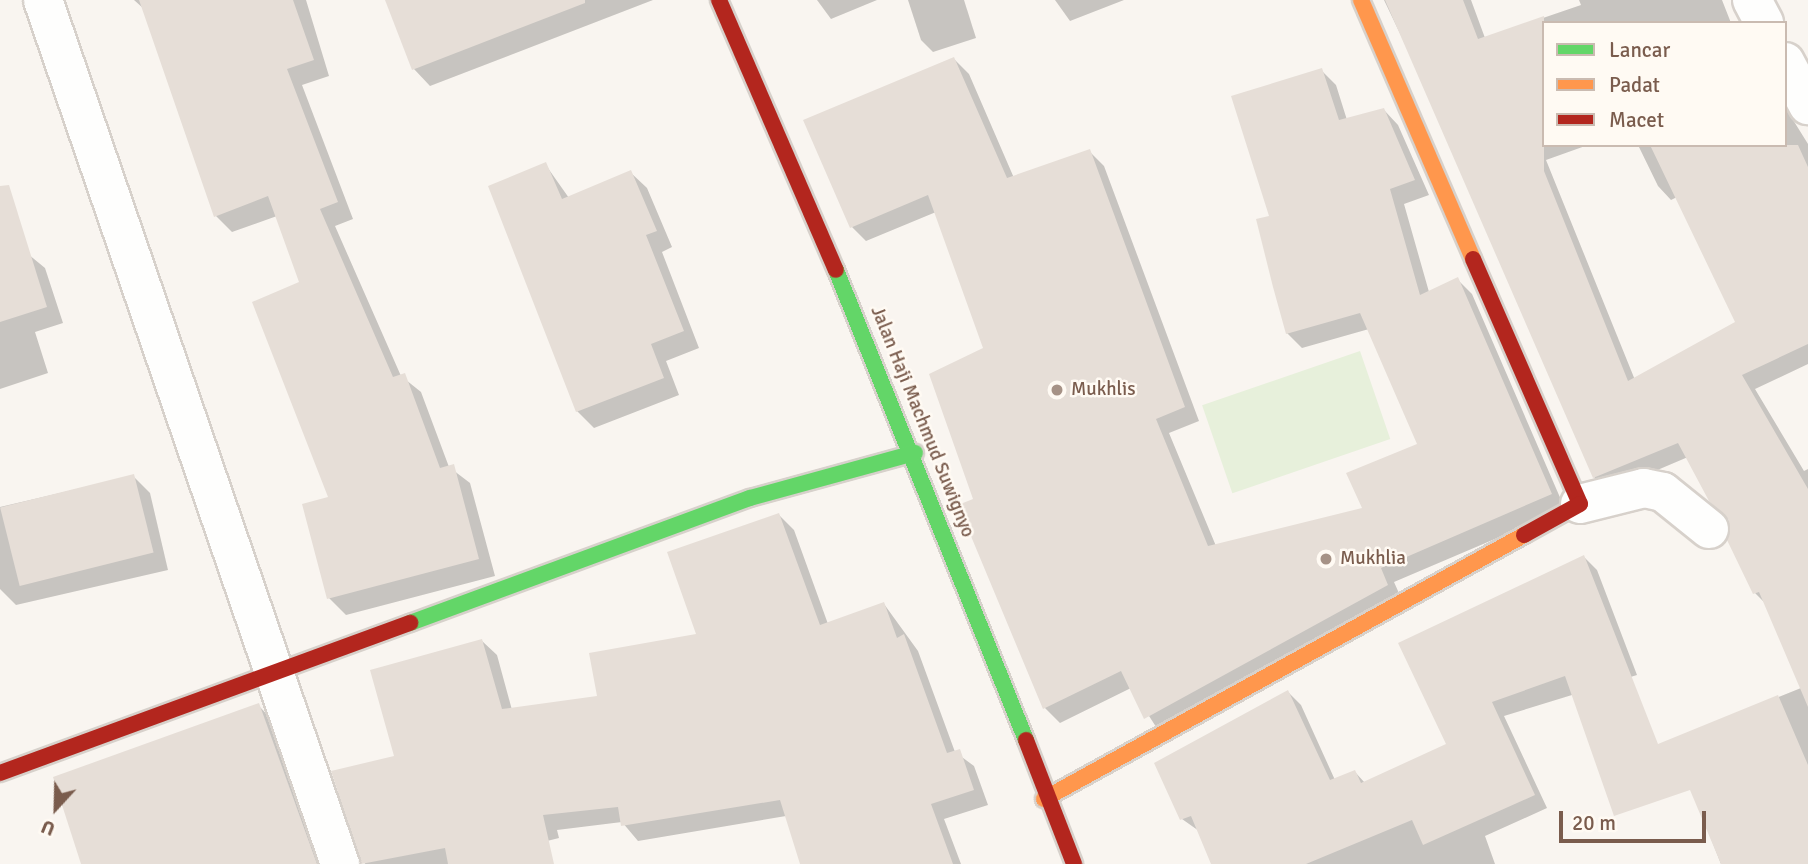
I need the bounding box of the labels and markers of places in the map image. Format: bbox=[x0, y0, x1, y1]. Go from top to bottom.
place label: Mukhlis bbox=[1071, 379, 1136, 401]
marker: Mukhlis bbox=[1049, 382, 1065, 398]
place label: Mukhlia bbox=[1340, 548, 1406, 570]
marker: Mukhlia bbox=[1318, 551, 1334, 567]

